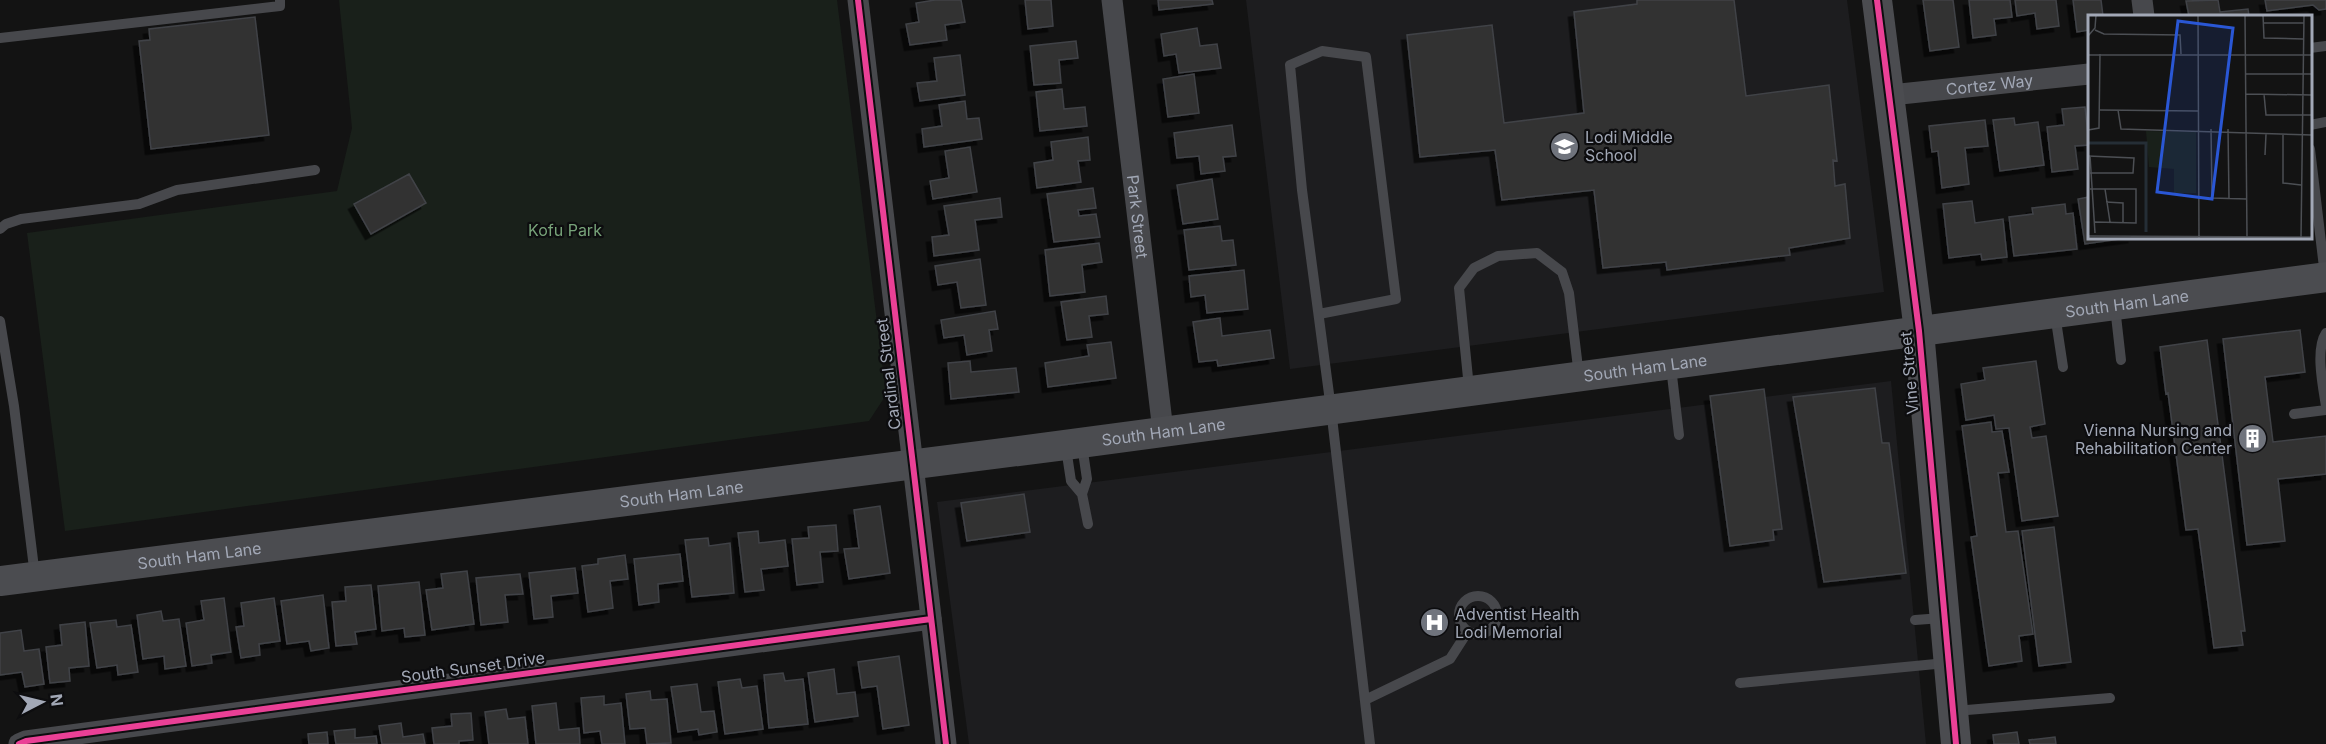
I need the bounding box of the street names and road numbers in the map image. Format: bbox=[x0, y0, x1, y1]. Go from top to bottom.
street label: Cortez Way bbox=[1945, 70, 2034, 99]
street label: Park Street bbox=[1123, 174, 1152, 259]
street label: South Ham Lane bbox=[2064, 285, 2190, 322]
street label: Cardinal Street bbox=[871, 317, 905, 431]
street label: Vine Street bbox=[1895, 331, 1923, 415]
street label: South Ham Lane bbox=[1582, 350, 1708, 386]
street label: South Ham Lane bbox=[1100, 414, 1227, 450]
street label: South Ham Lane bbox=[618, 476, 745, 512]
street label: South Ham Lane bbox=[136, 538, 263, 573]
street label: South Sunset Drive bbox=[400, 647, 546, 687]

